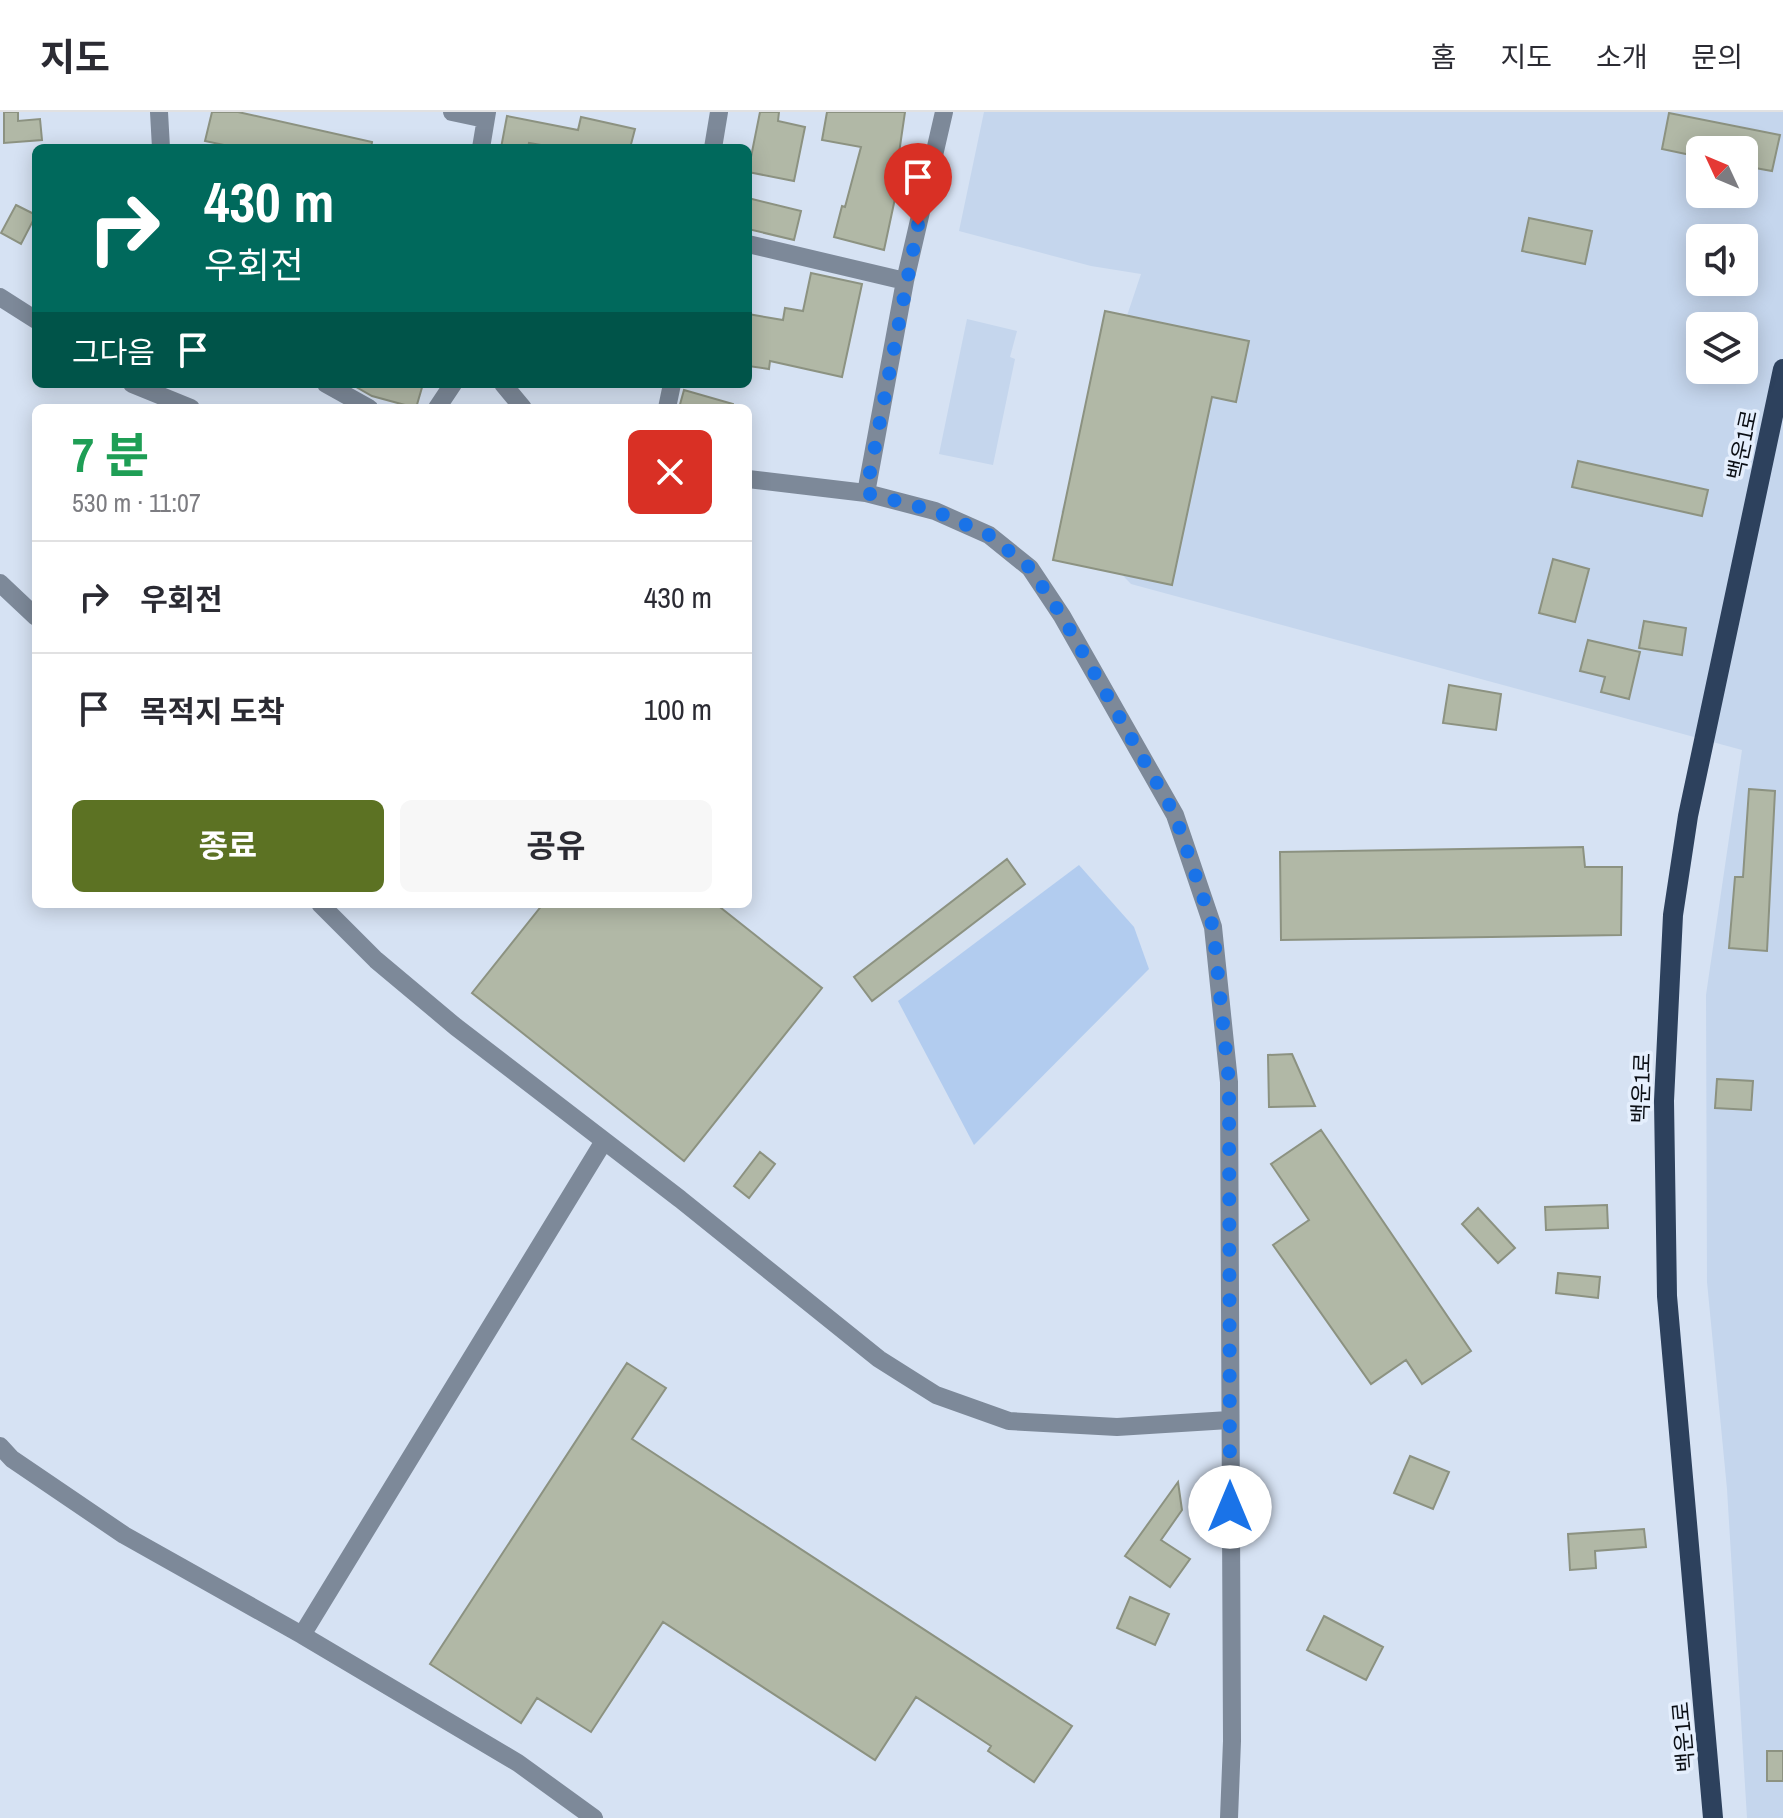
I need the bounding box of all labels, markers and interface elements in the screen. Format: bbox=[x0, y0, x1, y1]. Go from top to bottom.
text: 지도 bbox=[40, 32, 110, 83]
text: 홈 bbox=[1431, 38, 1456, 76]
text: 지도 bbox=[1500, 38, 1552, 76]
text: 소개 bbox=[1596, 38, 1647, 76]
text: 문의 bbox=[1691, 38, 1743, 76]
north arrow bbox=[1686, 136, 1758, 208]
map controls bbox=[1686, 136, 1758, 384]
pin bbox=[884, 143, 952, 225]
icon: arrive bbox=[896, 155, 940, 199]
text: 430 m bbox=[204, 164, 334, 239]
icon: right bbox=[72, 176, 176, 280]
button: sound bbox=[1686, 224, 1758, 296]
text: 우회전 bbox=[204, 241, 303, 289]
button: layers bbox=[1686, 312, 1758, 384]
icon: arrive bbox=[171, 328, 215, 372]
text: 그다음 bbox=[72, 332, 155, 372]
street label: 백운1로 bbox=[1720, 407, 1764, 483]
text: 7 분 bbox=[72, 422, 149, 487]
button: close bbox=[628, 430, 712, 514]
text: 530 m · 11:07 bbox=[72, 485, 201, 520]
icon: right bbox=[72, 575, 116, 619]
text: 430 m bbox=[644, 577, 712, 617]
text: 우회전 bbox=[140, 579, 223, 619]
icon: arrive bbox=[72, 687, 116, 731]
text: 100 m bbox=[644, 689, 712, 729]
text: 목적지 도착 bbox=[140, 691, 285, 731]
button: 종료 bbox=[72, 800, 384, 892]
button: 공유 bbox=[400, 800, 712, 892]
street label: 백운1로 bbox=[1625, 1052, 1657, 1124]
position arrow bbox=[1188, 1465, 1272, 1549]
street label: 백운1로 bbox=[1665, 1700, 1701, 1774]

